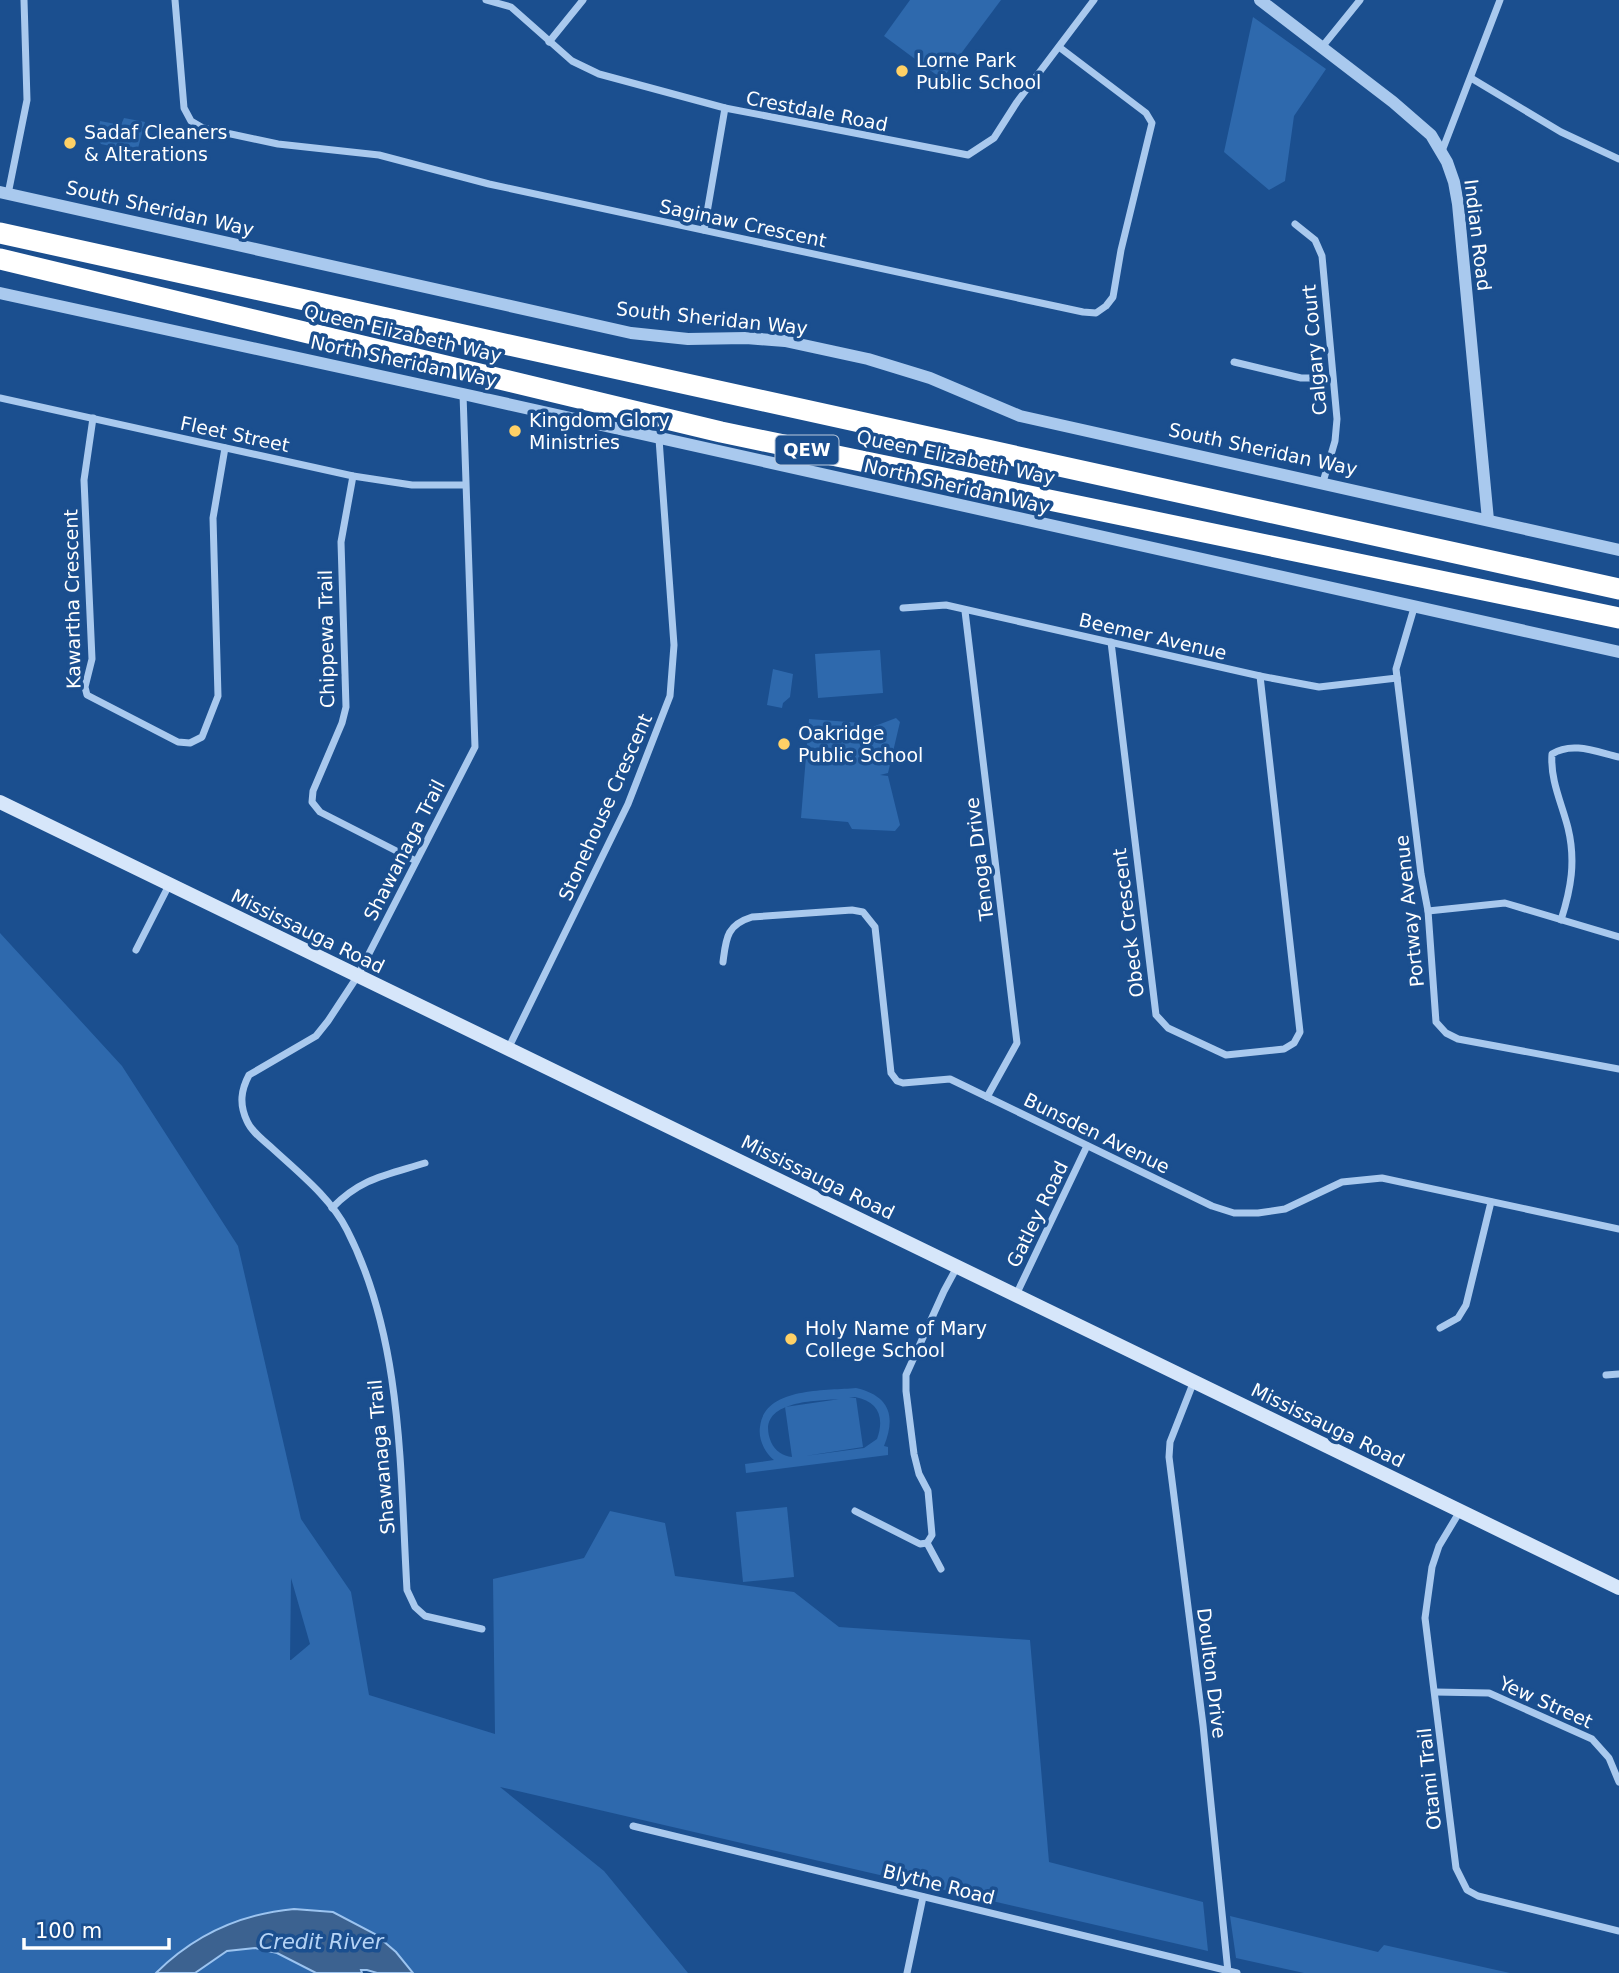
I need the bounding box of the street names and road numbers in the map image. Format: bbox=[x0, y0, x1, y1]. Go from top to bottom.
street label: Crestdale Road bbox=[744, 86, 890, 136]
street label: South Sheridan Way bbox=[64, 176, 256, 240]
street label: Indian Road bbox=[1460, 178, 1496, 292]
street label: Saginaw Crescent bbox=[657, 195, 829, 251]
street label: Calgary Court bbox=[1297, 284, 1331, 416]
street label: South Sheridan Way bbox=[615, 297, 809, 339]
street label: Queen Elizabeth Way bbox=[302, 300, 504, 366]
street label: North Sheridan Way bbox=[309, 330, 499, 392]
street label: Fleet Street bbox=[179, 412, 291, 456]
street label: South Sheridan Way bbox=[1167, 418, 1359, 480]
street label: Queen Elizabeth Way bbox=[855, 425, 1057, 489]
road number: QEW bbox=[776, 436, 838, 464]
street label: North Sheridan Way bbox=[862, 454, 1052, 518]
street label: Kawartha Crescent bbox=[59, 509, 85, 689]
street label: Chippewa Trail bbox=[314, 570, 338, 708]
street label: Beemer Avenue bbox=[1077, 608, 1229, 664]
street label: Stonehouse Crescent bbox=[554, 710, 656, 904]
street label: Shawanaga Trail bbox=[359, 776, 449, 924]
street label: Tenoga Drive bbox=[961, 796, 998, 923]
street label: Portway Avenue bbox=[1390, 834, 1428, 988]
street label: Obeck Crescent bbox=[1108, 847, 1148, 999]
street label: Mississauga Road bbox=[228, 884, 388, 978]
street label: Bunsden Avenue bbox=[1021, 1088, 1173, 1178]
street label: Mississauga Road bbox=[738, 1130, 898, 1224]
street label: Gatley Road bbox=[1002, 1157, 1072, 1271]
street label: Mississauga Road bbox=[1248, 1378, 1408, 1472]
street label: Shawanaga Trail bbox=[363, 1379, 399, 1535]
street label: Doulton Drive bbox=[1193, 1606, 1231, 1740]
street label: Yew Street bbox=[1495, 1671, 1596, 1732]
street label: Otami Trail bbox=[1413, 1727, 1445, 1831]
street label: Blythe Road bbox=[881, 1859, 997, 1909]

